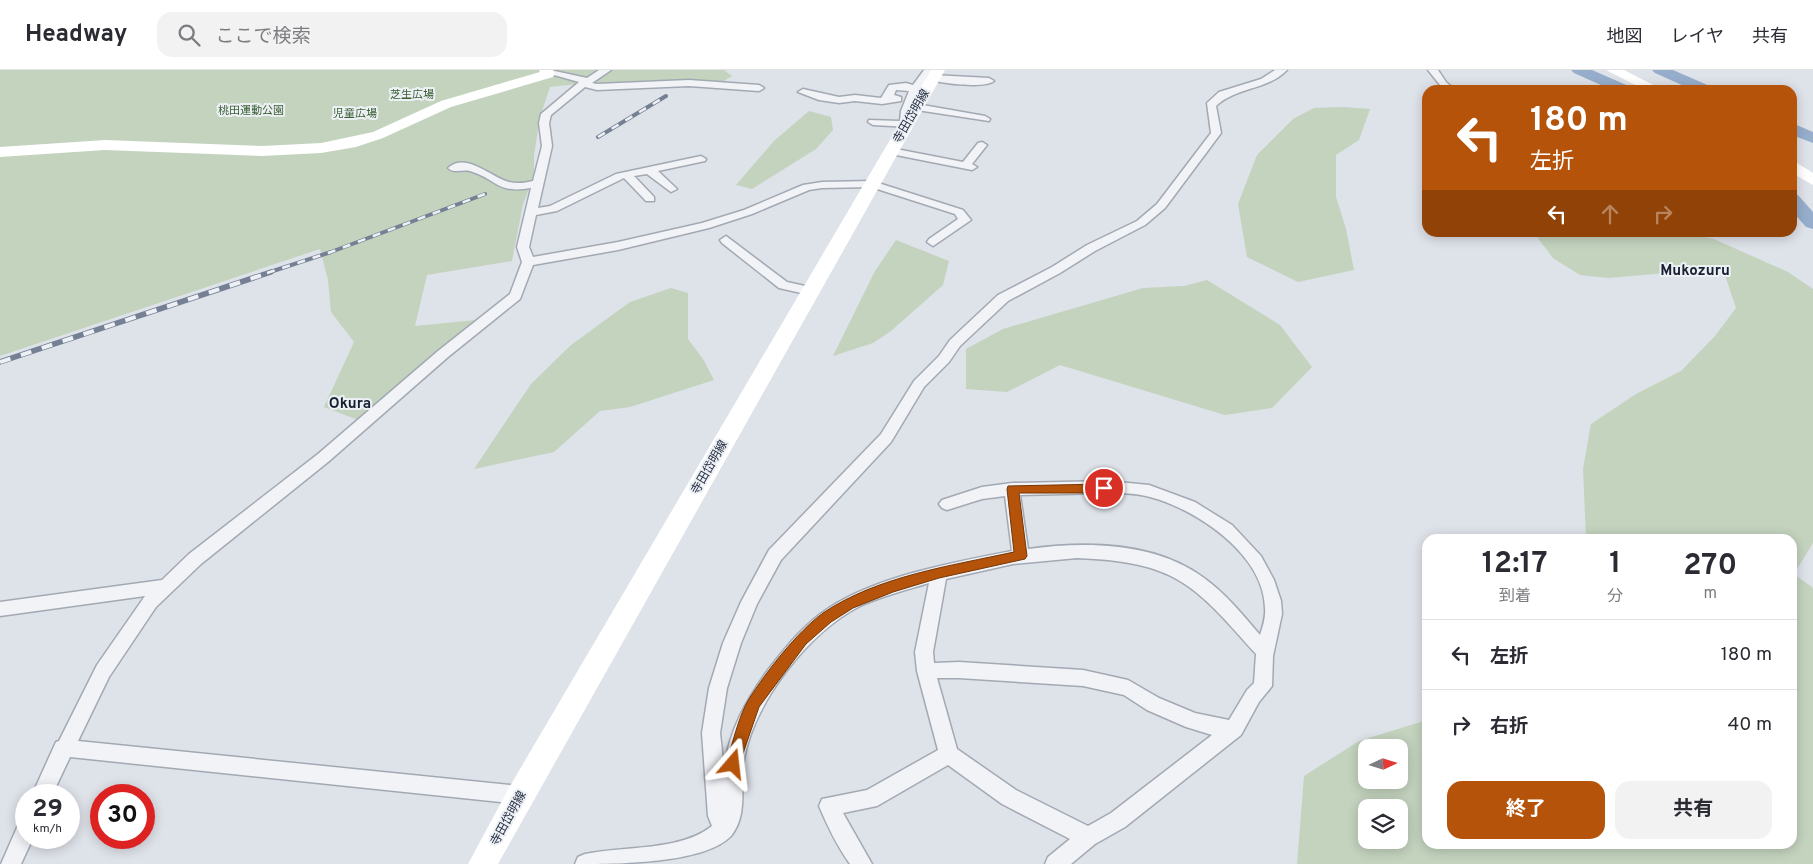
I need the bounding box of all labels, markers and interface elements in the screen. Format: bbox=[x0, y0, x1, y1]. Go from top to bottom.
search box bbox=[157, 12, 507, 57]
text: Headway bbox=[25, 20, 127, 50]
icon: search bbox=[175, 21, 203, 49]
text: ここで検索 bbox=[215, 25, 310, 49]
text: 地図 bbox=[1607, 26, 1643, 49]
text: レイヤ bbox=[1671, 26, 1724, 49]
text: 共有 bbox=[1752, 26, 1788, 49]
street label: 寺田岱明線 bbox=[890, 87, 934, 146]
park label: 芝生広場 bbox=[390, 88, 434, 102]
text: 180 m bbox=[1530, 99, 1628, 143]
park label: 桃田運動公園 bbox=[218, 104, 284, 118]
icon: left bbox=[1447, 105, 1512, 170]
park label: 児童広場 bbox=[333, 107, 377, 121]
text: 左折 bbox=[1530, 149, 1574, 176]
icon: left bbox=[1543, 200, 1571, 228]
icon: ahead bbox=[1596, 200, 1624, 228]
icon: right bbox=[1649, 200, 1677, 228]
district label: Mukozuru bbox=[1660, 262, 1730, 281]
district label: Okura bbox=[329, 395, 371, 414]
street label: 寺田岱明線 bbox=[688, 438, 732, 497]
pin bbox=[1083, 467, 1125, 509]
icon: arrive bbox=[1090, 474, 1118, 502]
text: 12:17 bbox=[1482, 546, 1548, 583]
text: 1 bbox=[1609, 546, 1621, 583]
text: 270 bbox=[1683, 548, 1737, 585]
text: m bbox=[1703, 584, 1717, 604]
text: 到着 bbox=[1499, 587, 1531, 607]
text: 分 bbox=[1607, 587, 1623, 607]
icon: left bbox=[1447, 641, 1475, 669]
text: 180 m bbox=[1721, 643, 1772, 667]
text: 左折 bbox=[1490, 645, 1528, 669]
icon: right bbox=[1447, 711, 1475, 739]
text: 40 m bbox=[1727, 713, 1772, 737]
text: 右折 bbox=[1490, 715, 1528, 739]
position arrow bbox=[706, 737, 758, 789]
north arrow bbox=[1358, 739, 1408, 789]
map controls bbox=[1358, 739, 1408, 849]
button: 終了 bbox=[1447, 781, 1605, 839]
button: 共有 bbox=[1615, 781, 1772, 839]
speed limit sign: 30 bbox=[90, 784, 155, 849]
street label: 寺田岱明線 bbox=[487, 788, 530, 849]
text: 29 bbox=[32, 794, 63, 826]
button: layers bbox=[1358, 799, 1408, 849]
text: km/h bbox=[33, 821, 62, 837]

